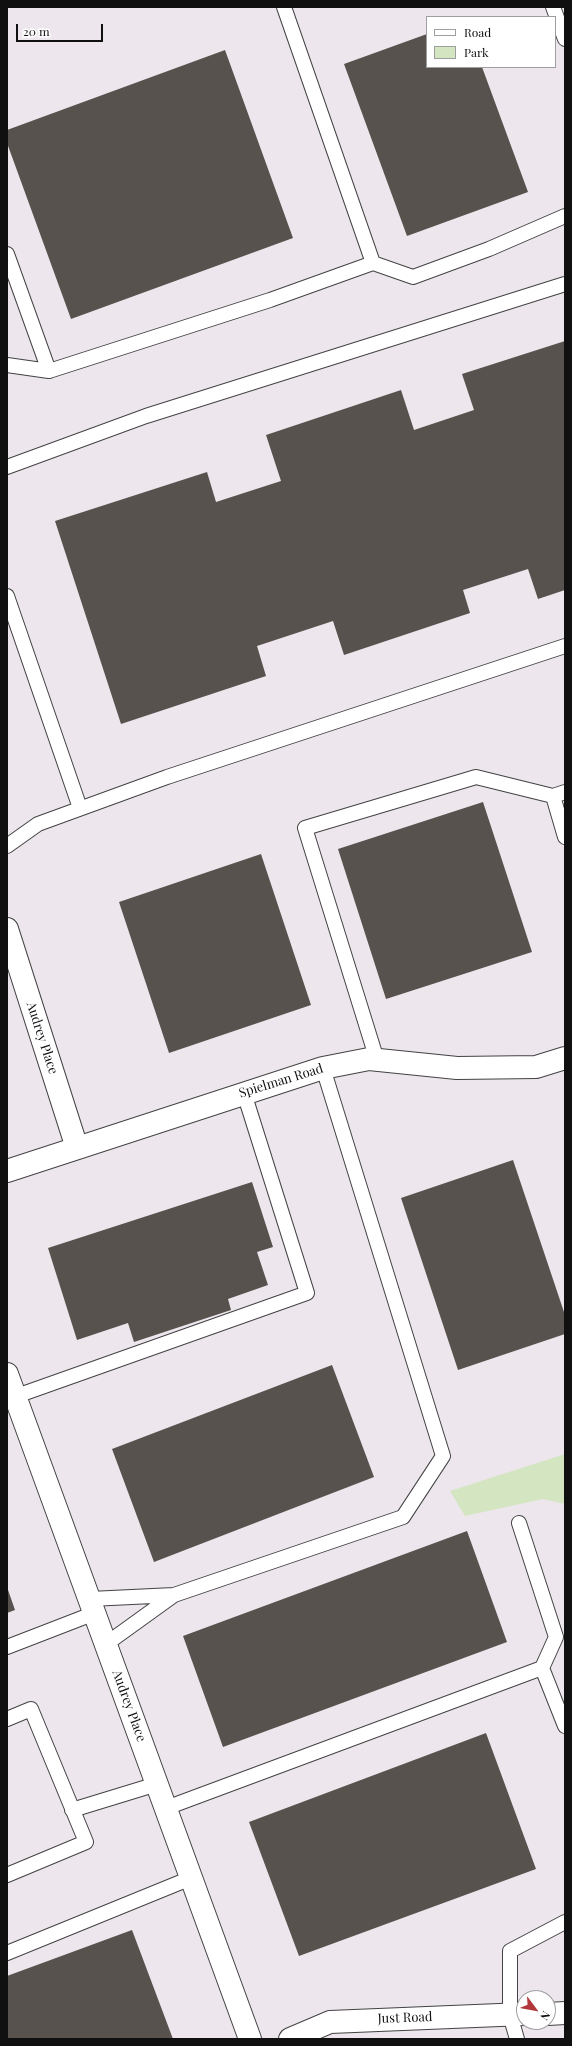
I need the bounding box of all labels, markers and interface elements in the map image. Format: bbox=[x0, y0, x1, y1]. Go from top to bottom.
scale bar bbox=[18, 16, 105, 42]
legend bbox=[426, 16, 556, 68]
text: 20 m bbox=[23, 23, 50, 39]
text: Road bbox=[464, 24, 491, 40]
text: Park bbox=[464, 44, 489, 60]
street label: Audrey Place bbox=[23, 1000, 61, 1076]
street label: Spielman Road bbox=[237, 1061, 325, 1101]
street label: Audrey Place bbox=[109, 1668, 149, 1744]
north arrow bbox=[516, 1990, 556, 2030]
street label: Just Road bbox=[377, 2009, 433, 2027]
text: N bbox=[537, 2009, 554, 2023]

